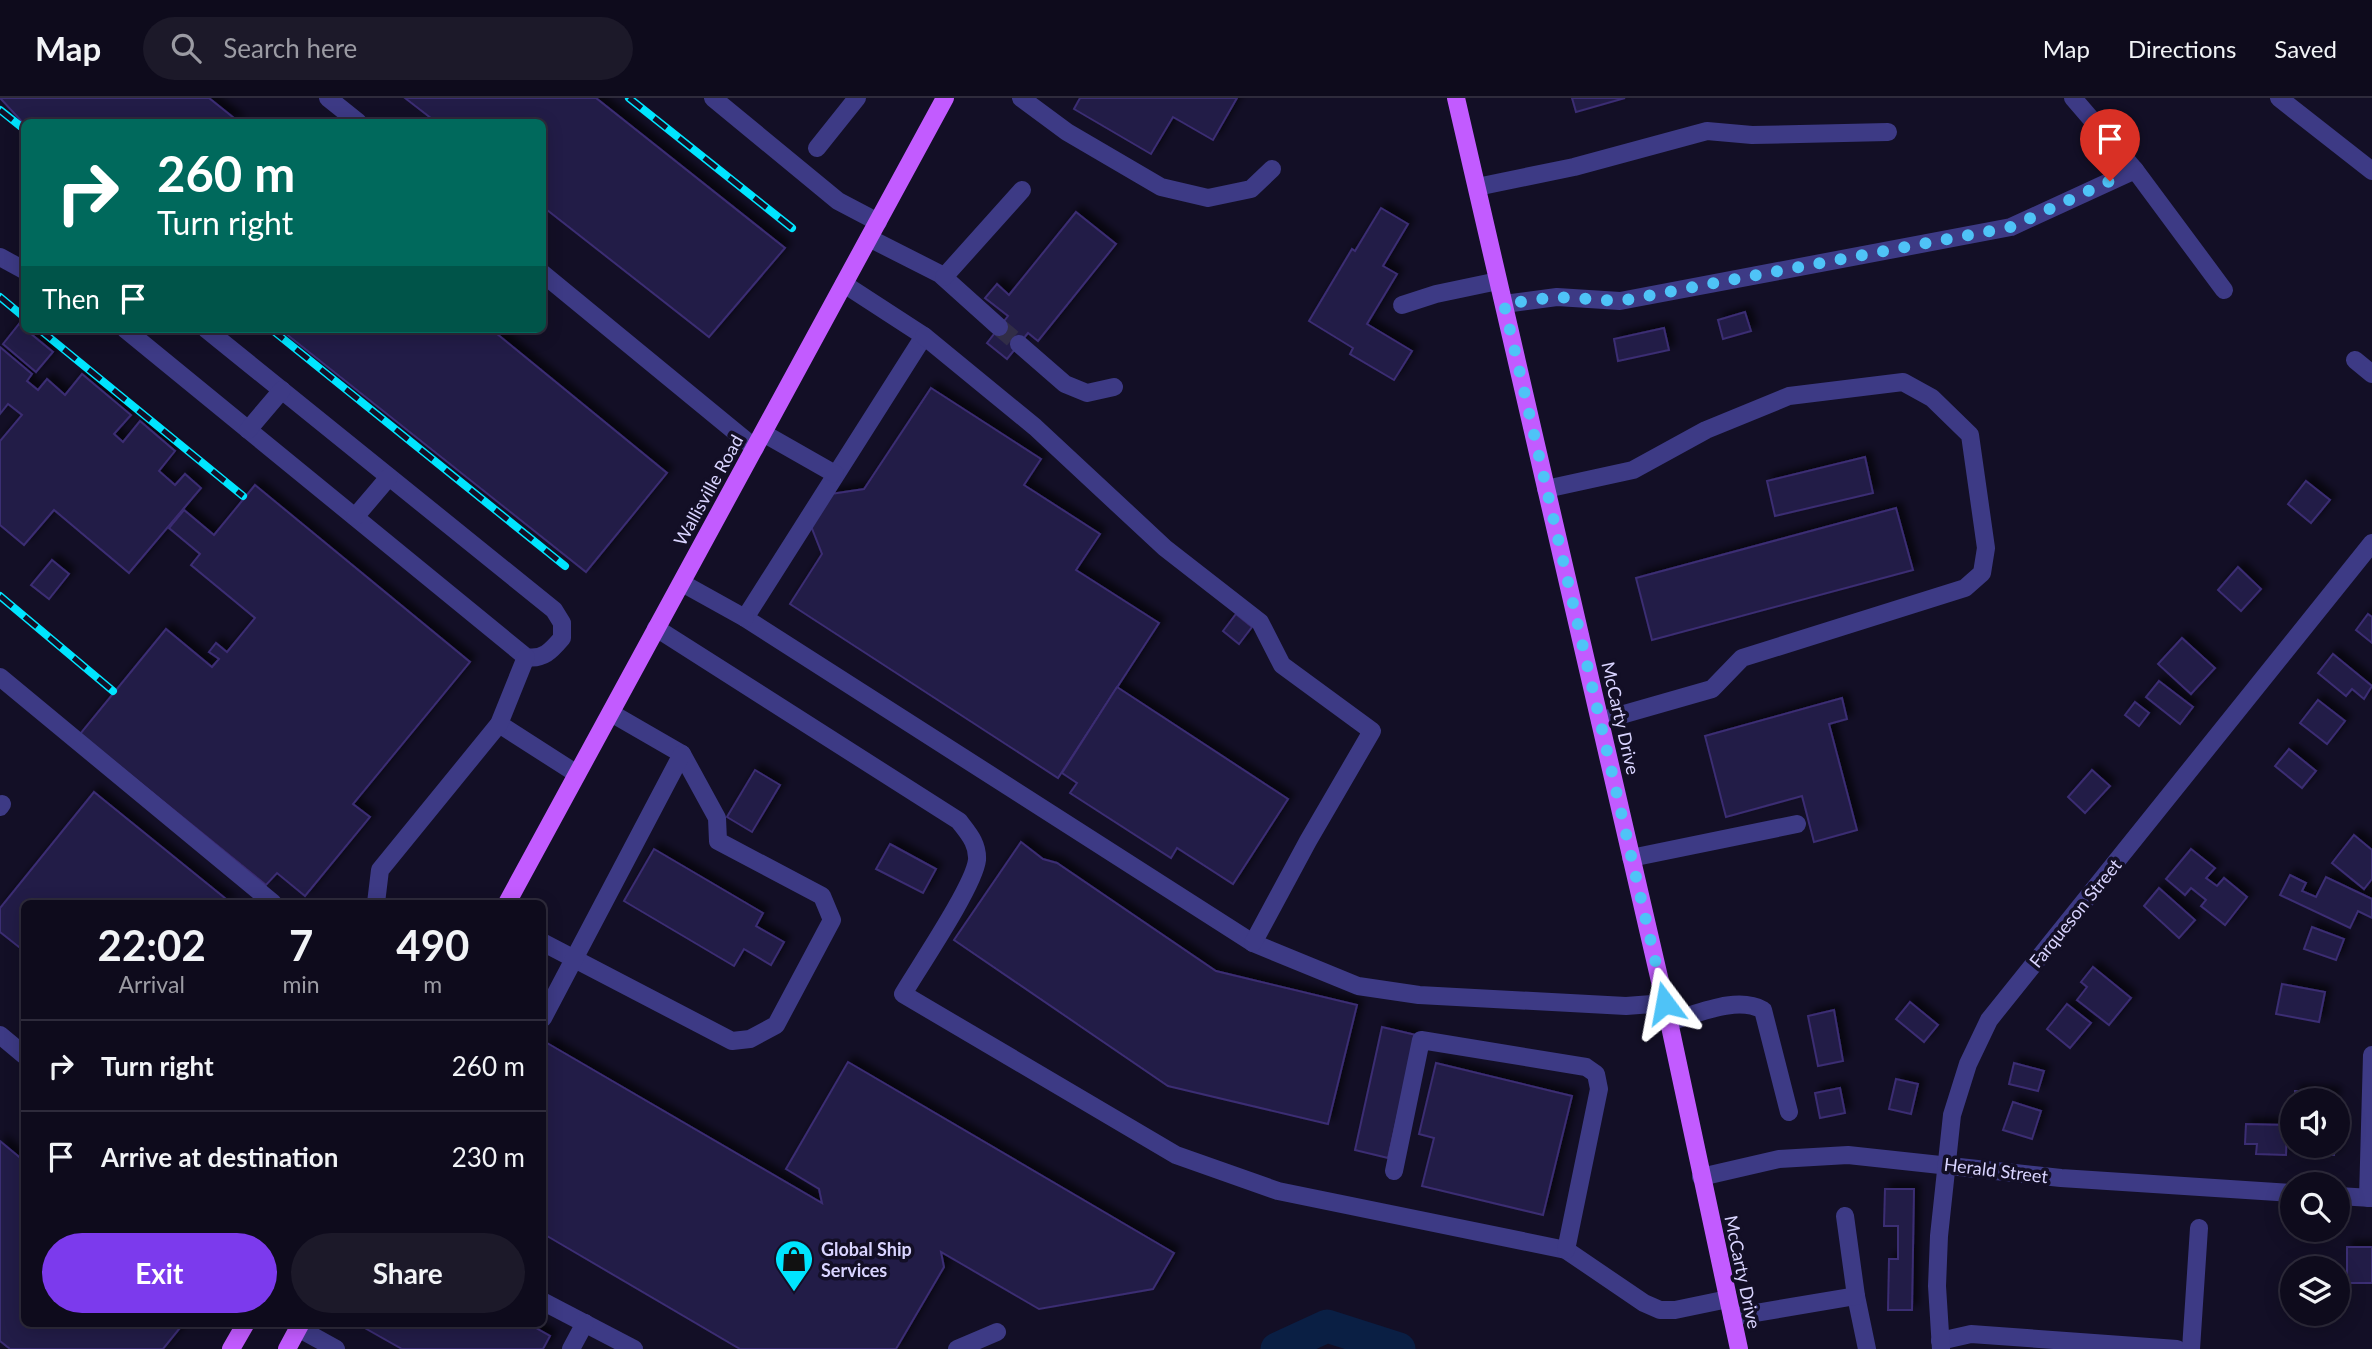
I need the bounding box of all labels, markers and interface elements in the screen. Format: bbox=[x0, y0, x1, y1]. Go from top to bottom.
search box bbox=[143, 17, 633, 80]
text: Map bbox=[35, 28, 101, 68]
icon: search bbox=[167, 29, 205, 67]
text: Search here bbox=[223, 32, 357, 64]
text: Map bbox=[2043, 34, 2090, 63]
text: Directions bbox=[2128, 34, 2236, 63]
text: Saved bbox=[2274, 34, 2337, 63]
pin bbox=[2080, 109, 2140, 181]
icon: arrive bbox=[2091, 120, 2129, 158]
text: 260 m bbox=[157, 144, 295, 202]
icon: right bbox=[42, 147, 133, 238]
text: Turn right bbox=[157, 203, 293, 242]
icon: arrive bbox=[114, 280, 152, 318]
text: Then bbox=[42, 283, 100, 315]
street label: Wallisville Road bbox=[669, 431, 747, 549]
street label: McCarty Drive bbox=[1597, 659, 1645, 777]
street label: Farqueson Street bbox=[2024, 854, 2126, 972]
text: 22:02 bbox=[98, 920, 206, 970]
text: 7 bbox=[289, 920, 313, 970]
text: 490 bbox=[396, 920, 469, 970]
position arrow bbox=[1628, 966, 1702, 1040]
text: Arrival bbox=[119, 970, 185, 998]
text: min bbox=[282, 970, 320, 998]
text: m bbox=[423, 970, 442, 998]
icon: right bbox=[42, 1047, 80, 1085]
text: Turn right bbox=[101, 1050, 214, 1082]
text: 260 m bbox=[452, 1050, 525, 1082]
map controls bbox=[2280, 1088, 2350, 1326]
button: sound bbox=[2280, 1088, 2350, 1158]
icon: arrive bbox=[42, 1138, 80, 1176]
text: Arrive at destination bbox=[101, 1141, 338, 1173]
text: 230 m bbox=[452, 1141, 525, 1173]
street label: Herald Street bbox=[1943, 1153, 2050, 1187]
button: search bbox=[2280, 1172, 2350, 1242]
street label: McCarty Drive bbox=[1720, 1213, 1766, 1331]
button: Exit bbox=[42, 1233, 277, 1313]
button: Share bbox=[291, 1233, 525, 1313]
shop icon: Global Ship Services bbox=[773, 1238, 815, 1293]
place label: Global Ship Services bbox=[821, 1238, 912, 1281]
button: layers bbox=[2280, 1256, 2350, 1326]

